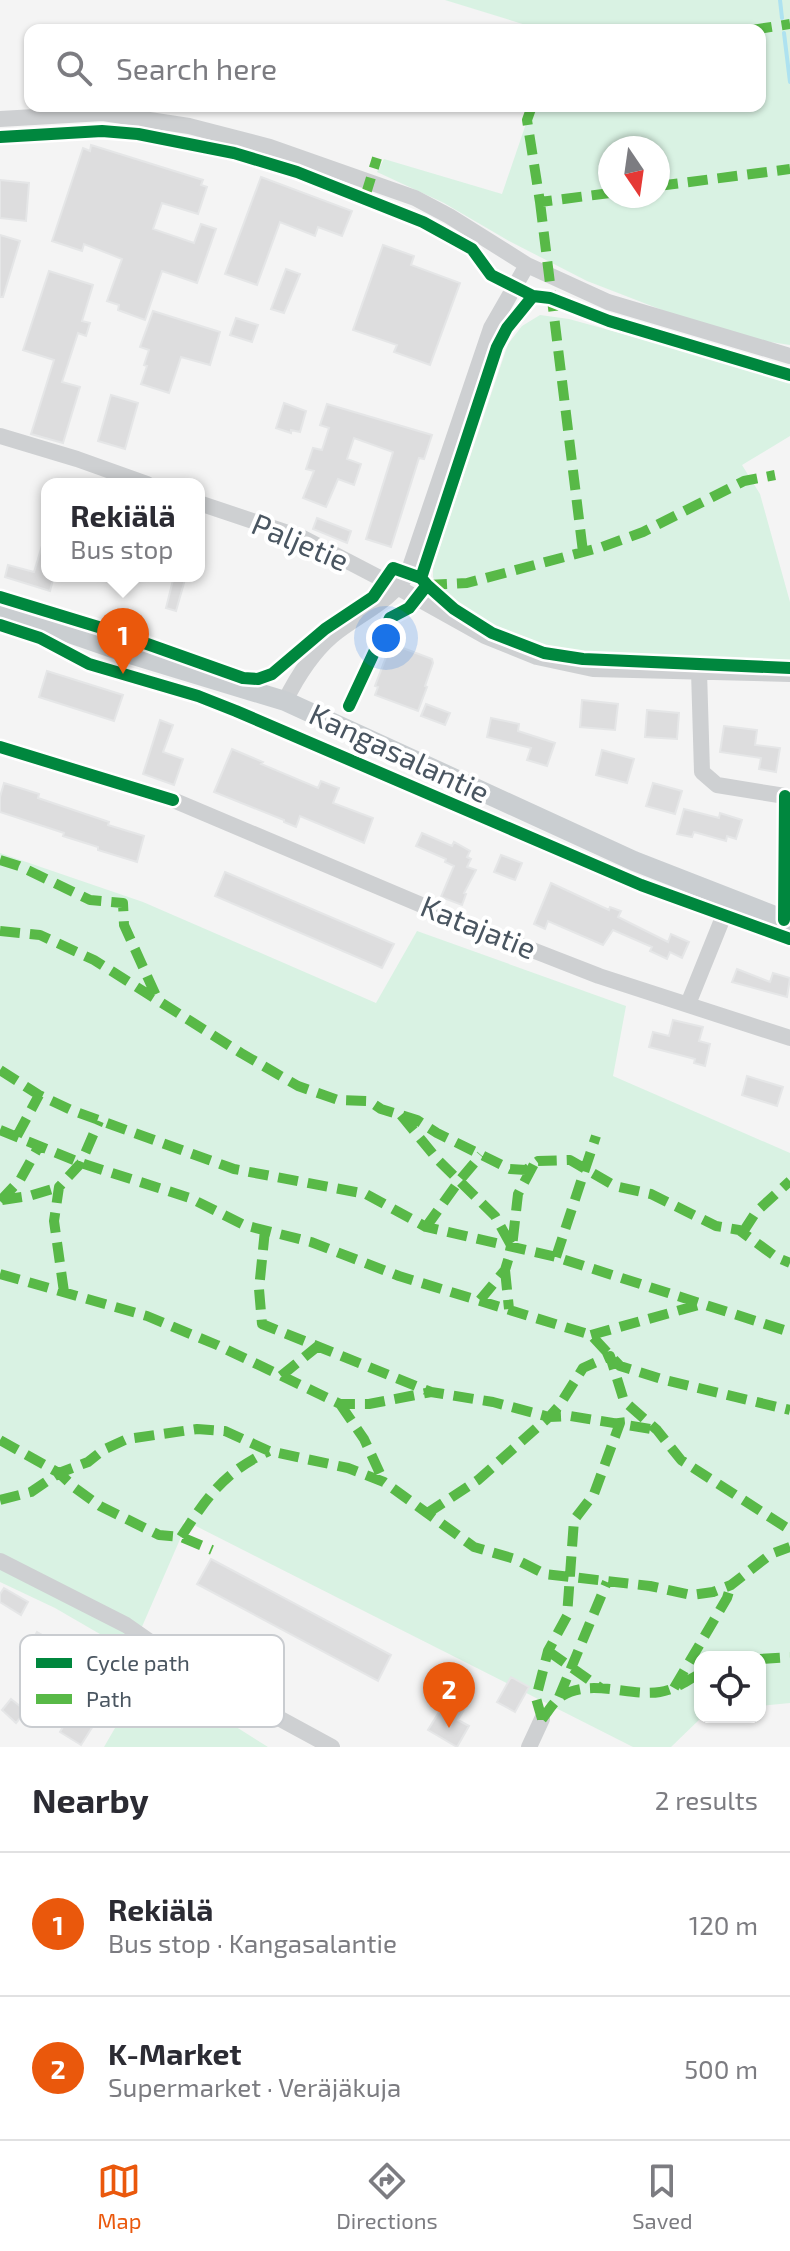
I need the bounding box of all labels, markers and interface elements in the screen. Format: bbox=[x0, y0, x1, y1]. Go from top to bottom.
search box bbox=[24, 24, 766, 112]
icon: search bbox=[52, 46, 96, 90]
text: Search here bbox=[116, 50, 277, 86]
north arrow bbox=[598, 136, 670, 208]
popup bbox=[41, 478, 205, 582]
text: Rekiälä bbox=[70, 497, 176, 533]
street label: Paljetie bbox=[247, 505, 355, 578]
text: Bus stop bbox=[70, 533, 173, 564]
pin: 1 bbox=[97, 608, 149, 674]
your location bbox=[366, 618, 406, 658]
street label: Kangasalantie bbox=[304, 695, 495, 810]
street label: Katajatie bbox=[416, 887, 542, 966]
legend bbox=[20, 1635, 284, 1727]
text: Cycle path bbox=[86, 1649, 190, 1675]
map controls bbox=[694, 1651, 766, 1723]
button: locate bbox=[694, 1651, 766, 1723]
pin: 2 bbox=[423, 1662, 475, 1728]
text: Path bbox=[86, 1685, 132, 1711]
text: Nearby bbox=[32, 1779, 149, 1820]
text: 2 results bbox=[655, 1784, 758, 1815]
text: Rekiälä bbox=[108, 1891, 213, 1927]
text: 1 bbox=[52, 1909, 64, 1940]
text: 120 m bbox=[689, 1909, 758, 1940]
text: Bus stop · Kangasalantie bbox=[108, 1927, 397, 1958]
text: K-Market bbox=[108, 2035, 242, 2071]
text: 2 bbox=[50, 2053, 66, 2084]
text: 500 m bbox=[684, 2053, 758, 2084]
text: Supermarket · Veräjäkuja bbox=[108, 2071, 401, 2102]
tab: Map bbox=[97, 2159, 141, 2233]
tab: Directions bbox=[336, 2159, 438, 2233]
tab: Saved bbox=[632, 2159, 693, 2233]

